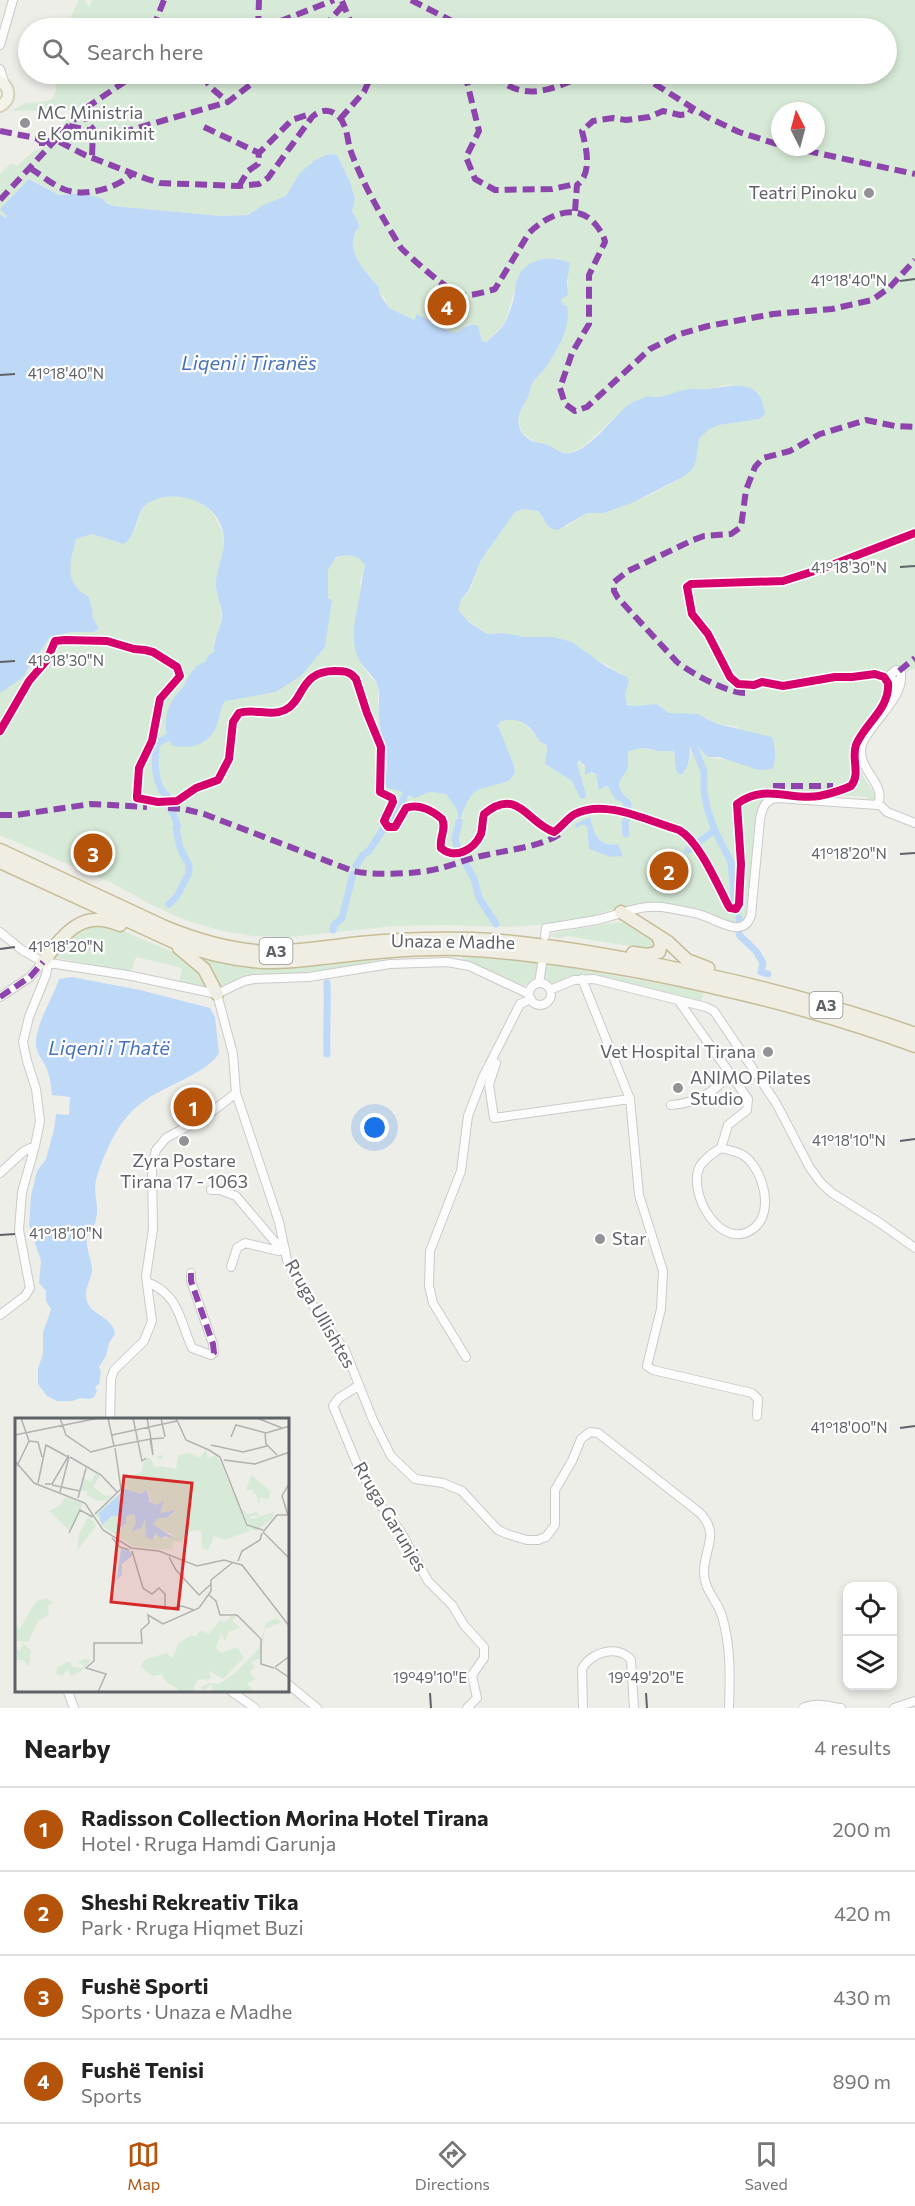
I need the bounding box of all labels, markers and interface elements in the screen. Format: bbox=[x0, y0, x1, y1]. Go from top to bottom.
search box bbox=[18, 18, 897, 84]
icon: search bbox=[39, 35, 72, 68]
text: Search here bbox=[87, 38, 203, 65]
place label: MC Ministria e Komunikimit bbox=[37, 101, 155, 144]
north arrow bbox=[771, 102, 825, 156]
marker: MC Ministria e Komunikimit bbox=[18, 116, 32, 130]
place label: Teatri Pinoku bbox=[748, 181, 857, 203]
marker: Teatri Pinoku bbox=[862, 186, 876, 200]
text: 41°18'40"N bbox=[811, 271, 887, 289]
pin: 4 bbox=[428, 284, 466, 328]
water label: Liqeni i Tiranës bbox=[181, 350, 317, 374]
text: 41°18'40"N bbox=[28, 364, 104, 382]
text: 41°18'30"N bbox=[811, 558, 887, 576]
text: 41°18'30"N bbox=[28, 651, 104, 669]
pin: 3 bbox=[74, 830, 112, 876]
text: 41°18'20"N bbox=[811, 844, 887, 862]
pin: 2 bbox=[650, 848, 688, 894]
street label: Unaza e Madhe bbox=[391, 929, 515, 953]
text: 41°18'20"N bbox=[28, 937, 104, 955]
road number: A3 bbox=[260, 938, 292, 964]
road number: A3 bbox=[810, 992, 842, 1018]
water label: Liqeni i Thatë bbox=[48, 1035, 170, 1059]
place label: Vet Hospital Tirana bbox=[600, 1040, 756, 1062]
marker: Vet Hospital Tirana bbox=[761, 1045, 775, 1059]
place label: ANIMO Pilates Studio bbox=[690, 1066, 811, 1109]
marker: ANIMO Pilates Studio bbox=[671, 1081, 685, 1095]
pin: 1 bbox=[174, 1084, 212, 1130]
your location bbox=[360, 1113, 389, 1142]
text: 41°18'10"N bbox=[812, 1131, 886, 1149]
marker: Zyra Postare Tirana 17 - 1063 bbox=[177, 1134, 191, 1148]
place label: Zyra Postare Tirana 17 - 1063 bbox=[120, 1149, 248, 1192]
text: 41°18'10"N bbox=[29, 1224, 103, 1242]
place label: Star bbox=[612, 1227, 646, 1249]
marker: Star bbox=[593, 1232, 607, 1246]
street label: Rruga Ullishtes bbox=[281, 1255, 361, 1372]
inset map bbox=[15, 1418, 290, 1693]
text: 41°18'00"N bbox=[810, 1418, 888, 1436]
street label: Rruga Garunjes bbox=[349, 1458, 432, 1575]
map controls bbox=[843, 1582, 897, 1690]
button: locate bbox=[843, 1582, 897, 1636]
button: layers bbox=[843, 1636, 897, 1690]
text: 19°49'10"E bbox=[393, 1668, 467, 1686]
text: 19°49'20"E bbox=[608, 1668, 684, 1686]
text: Nearby bbox=[24, 1732, 111, 1763]
text: 4 results bbox=[814, 1735, 891, 1759]
text: Radisson Collection Morina Hotel Tirana bbox=[81, 1804, 489, 1831]
text: 1 bbox=[39, 1817, 48, 1841]
text: 200 m bbox=[833, 1817, 891, 1841]
text: Hotel · Rruga Hamdi Garunja bbox=[81, 1831, 336, 1855]
text: Sheshi Rekreativ Tika bbox=[81, 1888, 299, 1915]
text: 2 bbox=[38, 1901, 49, 1925]
text: 420 m bbox=[834, 1901, 891, 1925]
text: Park · Rruga Hiqmet Buzi bbox=[81, 1915, 304, 1939]
text: Fushë Sporti bbox=[81, 1972, 209, 1999]
text: 3 bbox=[38, 1985, 49, 2009]
text: 430 m bbox=[833, 1985, 891, 2009]
text: Sports · Unaza e Madhe bbox=[81, 1999, 292, 2023]
text: Fushë Tenisi bbox=[81, 2056, 204, 2083]
text: 4 bbox=[37, 2069, 50, 2093]
text: 890 m bbox=[832, 2069, 891, 2093]
text: Sports bbox=[81, 2083, 142, 2107]
tab: Map bbox=[127, 2138, 160, 2193]
tab: Directions bbox=[415, 2138, 490, 2193]
tab: Saved bbox=[744, 2138, 788, 2193]

